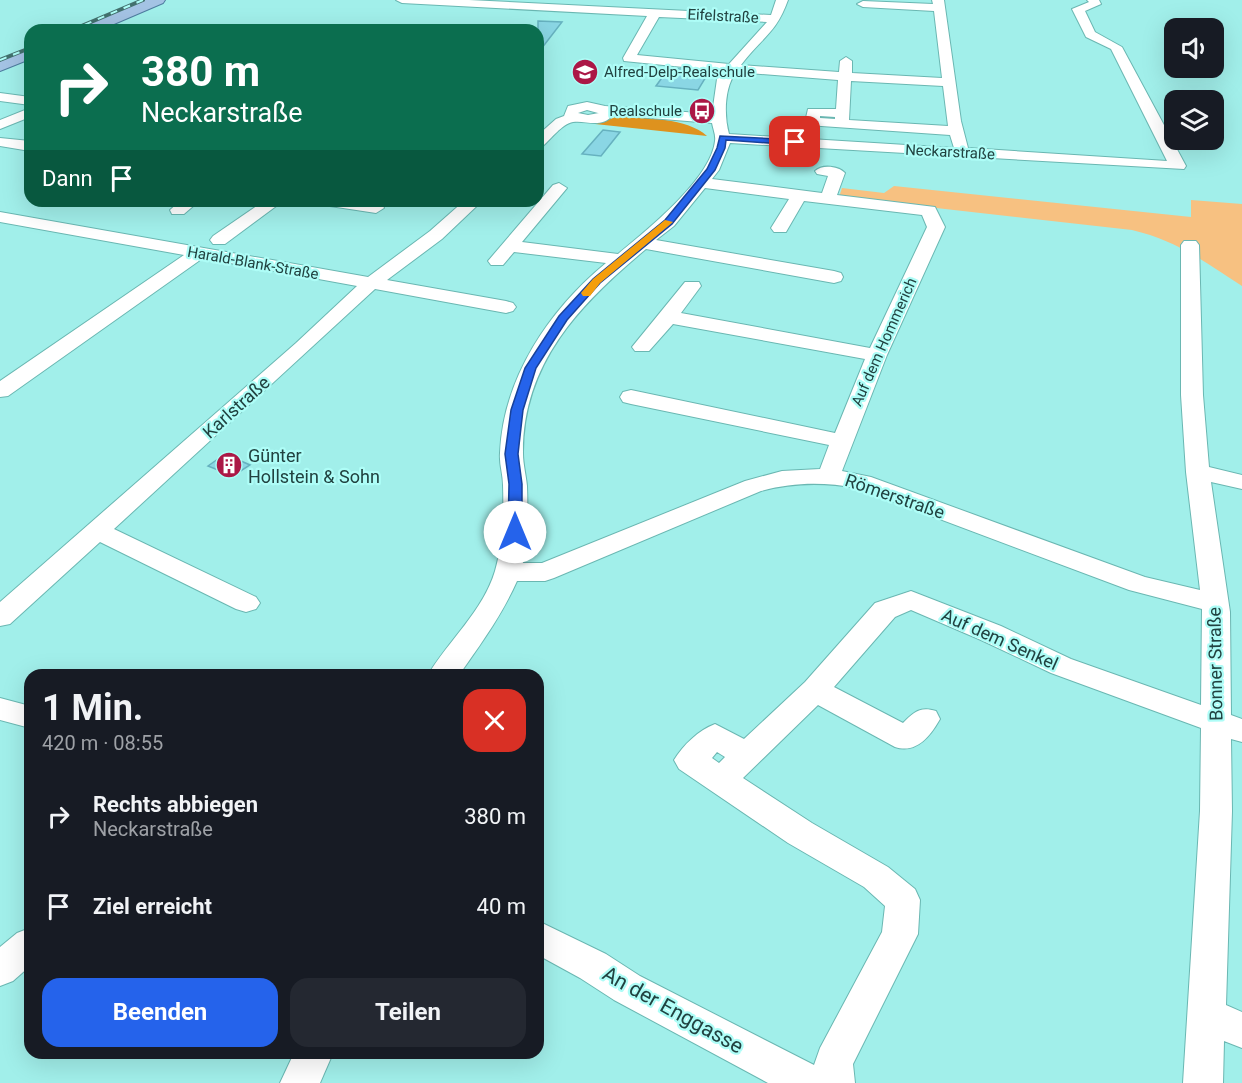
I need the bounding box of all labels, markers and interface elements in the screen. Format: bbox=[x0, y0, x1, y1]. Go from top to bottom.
street label: Eifelstraße bbox=[687, 5, 759, 27]
map controls bbox=[1164, 18, 1224, 150]
button: sound bbox=[1164, 18, 1224, 78]
text: 380 m bbox=[141, 47, 260, 96]
icon: right bbox=[42, 48, 120, 126]
school or university icon: Alfred-Delp-Realschule bbox=[570, 57, 600, 87]
place label: Alfred-Delp-Realschule bbox=[604, 63, 755, 81]
button: layers bbox=[1164, 90, 1224, 150]
bus stop icon: Realschule bbox=[687, 96, 717, 126]
text: Neckarstraße bbox=[141, 97, 303, 129]
place label: Realschule bbox=[609, 102, 682, 120]
pin bbox=[769, 116, 820, 167]
icon: arrive bbox=[778, 125, 811, 158]
street label: Neckarstraße bbox=[905, 141, 995, 163]
icon: arrive bbox=[105, 162, 138, 195]
text: Dann bbox=[42, 166, 93, 191]
street label: Harald-Blank-Straße bbox=[186, 243, 320, 283]
street label: Auf dem Hommerich bbox=[848, 275, 920, 409]
street label: Karlstraße bbox=[198, 372, 274, 442]
place label: Günter Hollstein & Sohn bbox=[248, 445, 380, 487]
building icon: Günter Hollstein & Sohn bbox=[214, 450, 244, 480]
street label: Römerstraße bbox=[843, 469, 947, 523]
position arrow bbox=[483, 500, 547, 564]
street label: Auf dem Senkel bbox=[939, 604, 1061, 674]
street label: Bonner Straße bbox=[1204, 607, 1226, 721]
text: 1 Min. bbox=[42, 687, 143, 729]
button: close bbox=[463, 689, 526, 752]
text: 420 m · 08:55 bbox=[42, 731, 163, 755]
text: Rechts abbiegen bbox=[93, 792, 258, 817]
icon: right bbox=[42, 800, 75, 833]
text: 380 m bbox=[464, 804, 526, 829]
text: Neckarstraße bbox=[93, 817, 213, 841]
icon: arrive bbox=[42, 890, 75, 923]
text: Ziel erreicht bbox=[93, 894, 212, 919]
text: 40 m bbox=[477, 894, 526, 919]
street label: An der Enggasse bbox=[598, 961, 748, 1059]
button: Beenden bbox=[42, 978, 278, 1047]
button: Teilen bbox=[290, 978, 526, 1047]

